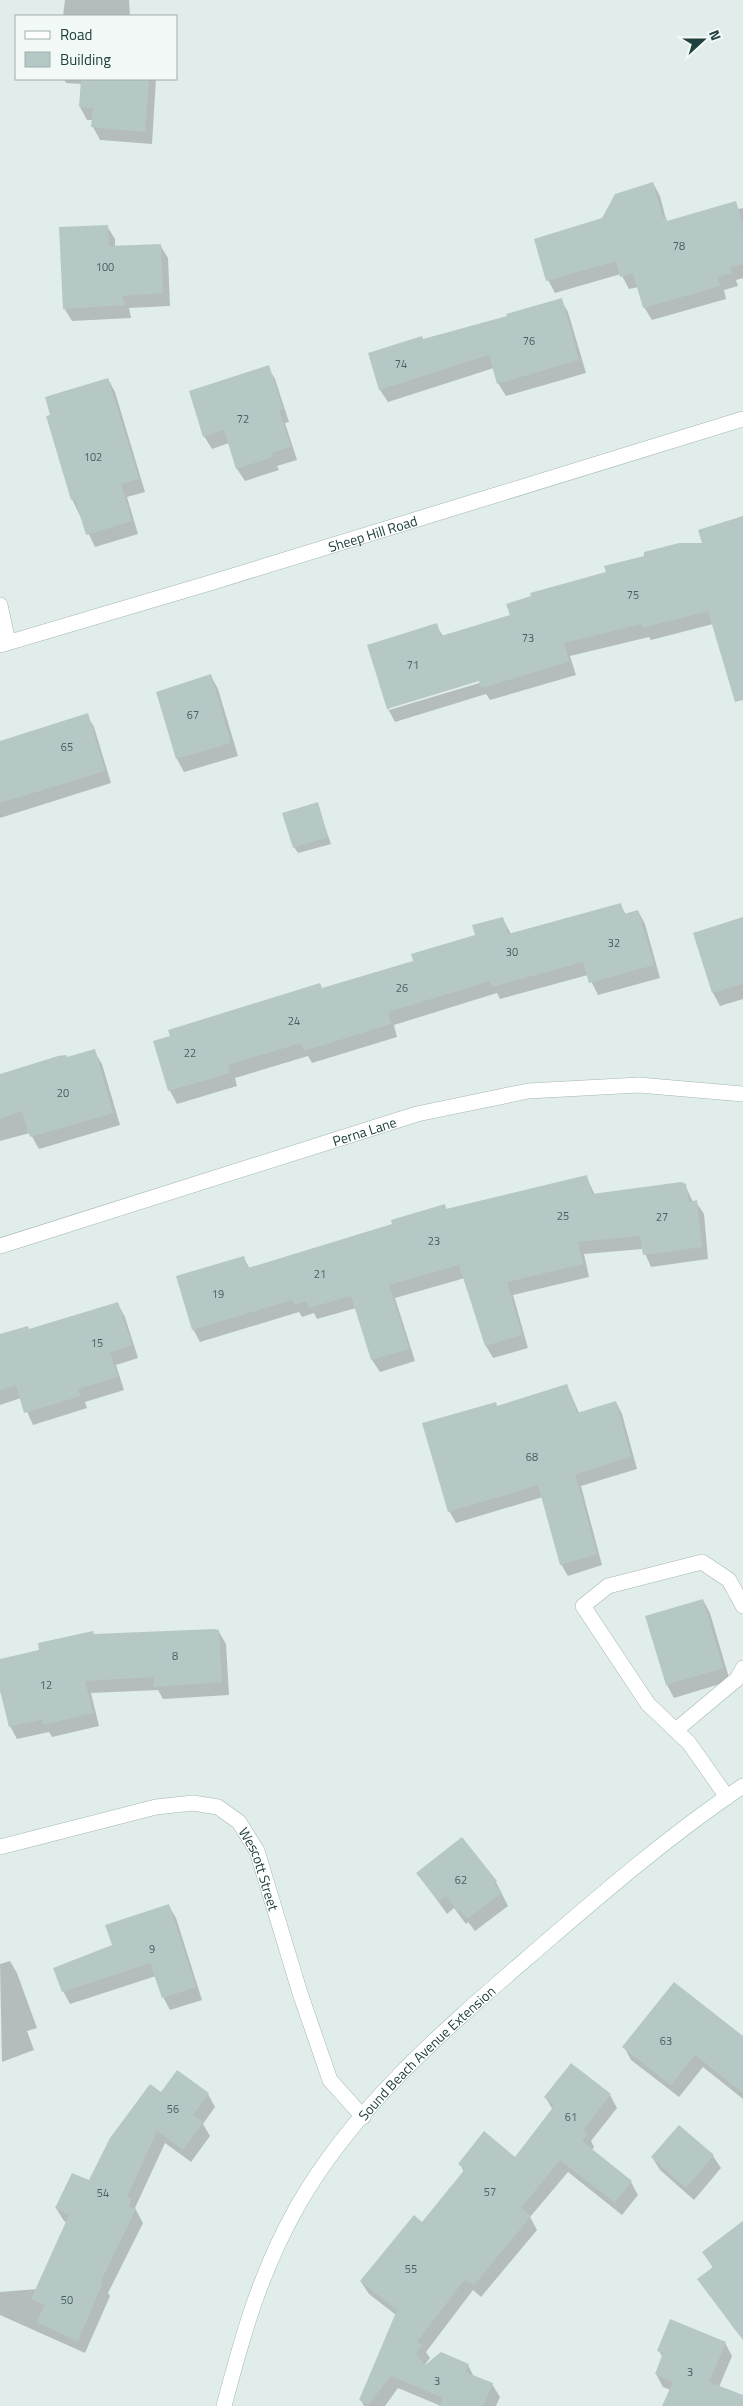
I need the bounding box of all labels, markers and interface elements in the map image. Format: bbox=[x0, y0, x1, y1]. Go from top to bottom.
legend bbox=[15, 15, 178, 80]
north arrow bbox=[678, 15, 728, 65]
text: Road bbox=[60, 23, 92, 46]
text: N bbox=[704, 27, 727, 43]
text: Building bbox=[60, 48, 111, 71]
house number: 78 bbox=[673, 238, 685, 254]
house number: 100 bbox=[96, 259, 114, 275]
house number: 76 bbox=[523, 333, 535, 349]
house number: 74 bbox=[395, 356, 407, 372]
house number: 72 bbox=[237, 411, 249, 427]
house number: 102 bbox=[84, 449, 102, 465]
street label: Sheep Hill Road bbox=[325, 509, 420, 557]
house number: 75 bbox=[627, 587, 639, 603]
house number: 73 bbox=[522, 630, 534, 646]
house number: 71 bbox=[407, 657, 419, 673]
house number: 67 bbox=[187, 707, 199, 723]
house number: 65 bbox=[61, 739, 73, 755]
house number: 32 bbox=[608, 935, 620, 951]
house number: 30 bbox=[506, 944, 518, 960]
house number: 26 bbox=[396, 980, 408, 996]
house number: 24 bbox=[288, 1013, 300, 1029]
house number: 22 bbox=[184, 1045, 196, 1061]
house number: 20 bbox=[57, 1085, 69, 1101]
street label: Perna Lane bbox=[329, 1111, 399, 1151]
house number: 25 bbox=[557, 1208, 569, 1224]
house number: 27 bbox=[656, 1209, 668, 1225]
house number: 23 bbox=[428, 1233, 440, 1249]
house number: 21 bbox=[314, 1266, 326, 1282]
house number: 19 bbox=[212, 1286, 224, 1302]
house number: 15 bbox=[91, 1335, 103, 1351]
house number: 68 bbox=[526, 1449, 538, 1465]
house number: 8 bbox=[172, 1648, 178, 1664]
house number: 12 bbox=[40, 1677, 52, 1693]
street label: Wescott Street bbox=[234, 1823, 285, 1913]
house number: 62 bbox=[455, 1872, 467, 1888]
house number: 9 bbox=[149, 1941, 155, 1957]
street label: Sound Beach Avenue Extension bbox=[353, 1980, 500, 2124]
house number: 63 bbox=[660, 2033, 672, 2049]
house number: 56 bbox=[167, 2101, 179, 2117]
house number: 61 bbox=[565, 2109, 577, 2125]
house number: 57 bbox=[484, 2184, 496, 2200]
house number: 54 bbox=[97, 2185, 109, 2201]
house number: 55 bbox=[405, 2261, 417, 2277]
house number: 50 bbox=[61, 2292, 73, 2308]
house number: 3 bbox=[687, 2364, 693, 2380]
house number: 3 bbox=[434, 2373, 440, 2389]

